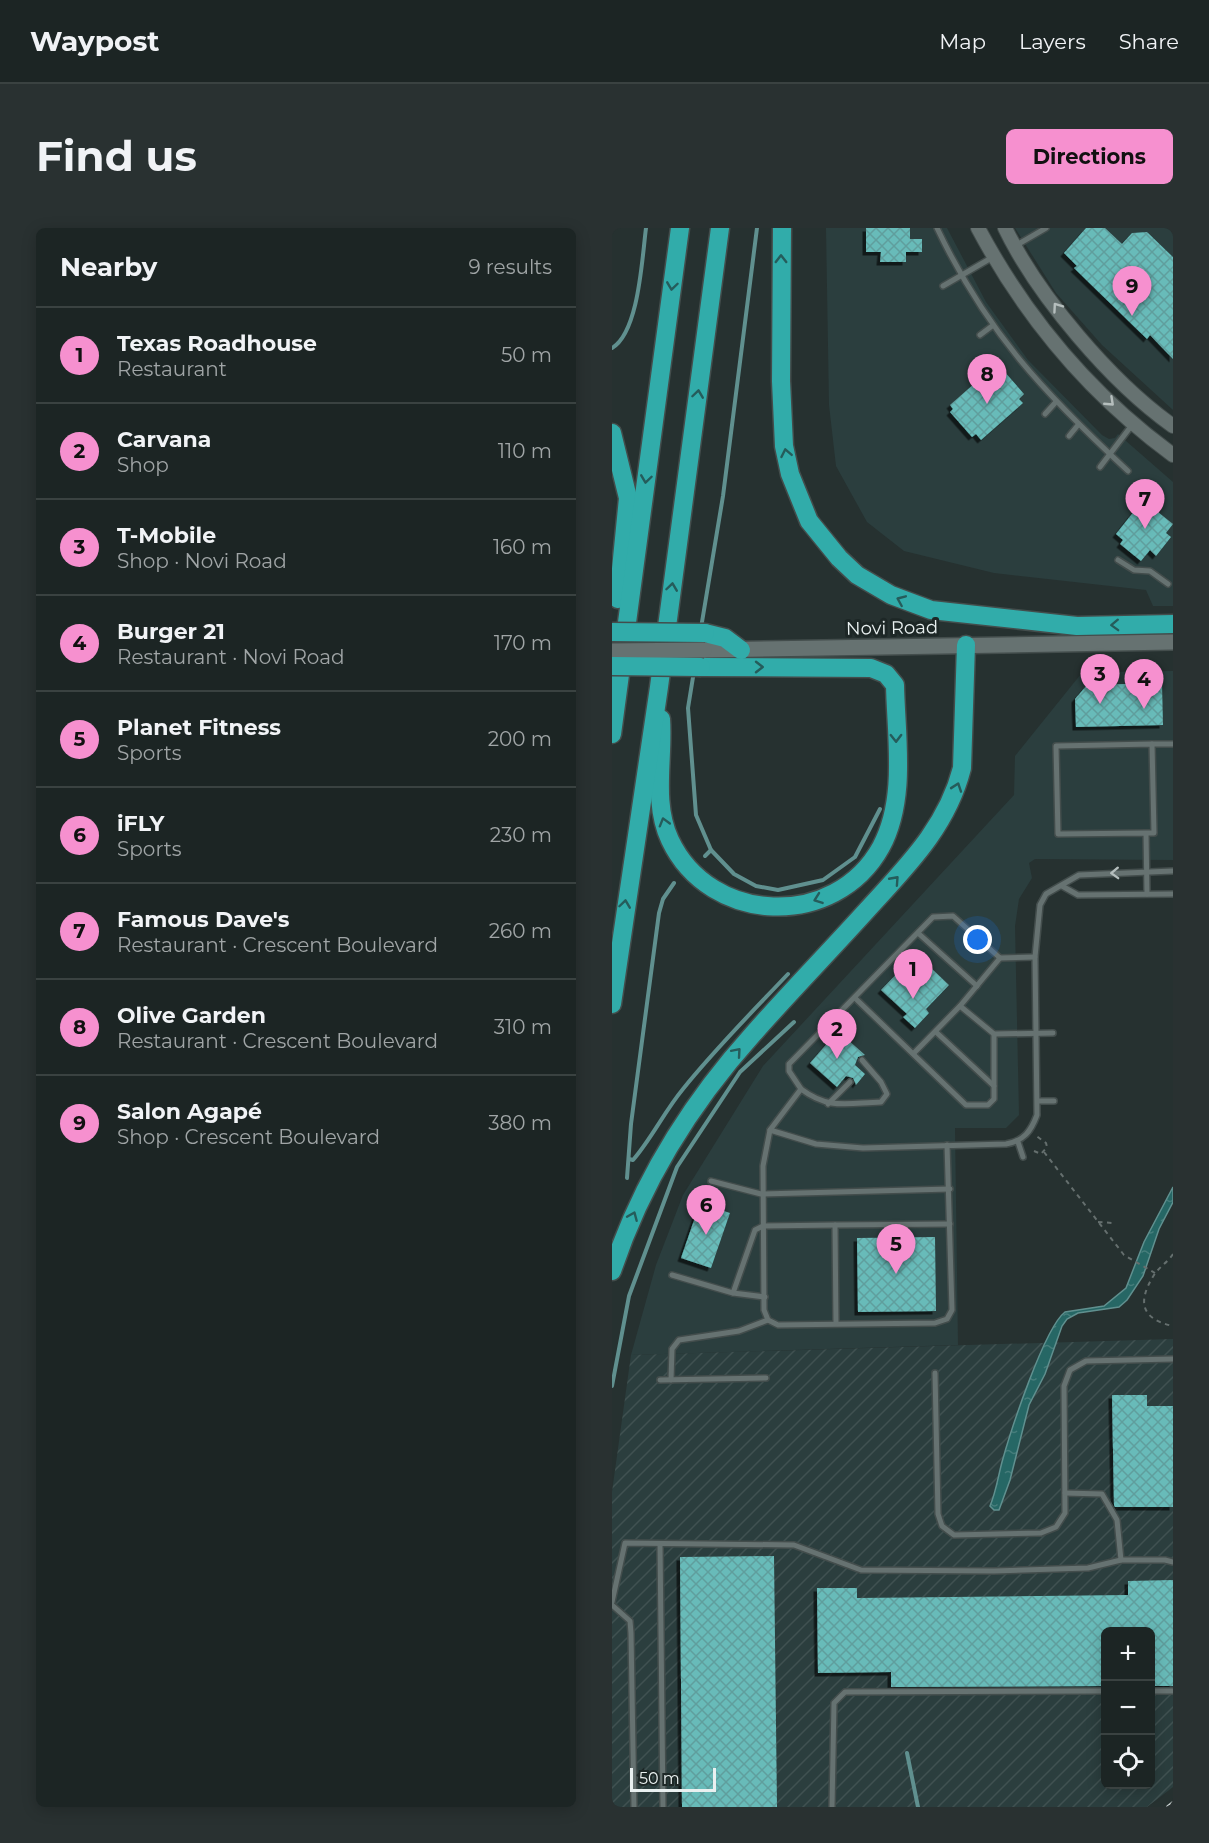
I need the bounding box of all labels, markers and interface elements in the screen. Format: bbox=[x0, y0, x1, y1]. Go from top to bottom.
text: Waypost bbox=[30, 24, 160, 58]
text: Map bbox=[939, 29, 986, 54]
text: Layers bbox=[1019, 29, 1086, 54]
text: Share bbox=[1119, 29, 1179, 54]
button: Directions bbox=[1006, 129, 1173, 184]
text: Find us bbox=[36, 130, 197, 182]
text: Nearby bbox=[60, 251, 157, 283]
one-way arrow bbox=[775, 254, 788, 263]
text: 9 results bbox=[468, 255, 552, 279]
pin: 9 bbox=[1112, 266, 1152, 316]
one-way arrow bbox=[666, 281, 678, 291]
one-way arrow bbox=[1053, 303, 1064, 314]
text: Texas Roadhouse bbox=[117, 330, 317, 357]
text: 1 bbox=[76, 343, 83, 367]
text: 50 m bbox=[501, 343, 552, 367]
pin: 8 bbox=[968, 354, 1006, 404]
text: Restaurant bbox=[117, 357, 227, 381]
one-way arrow bbox=[691, 389, 703, 398]
one-way arrow bbox=[1103, 395, 1114, 406]
text: Carvana bbox=[117, 426, 211, 453]
text: 2 bbox=[74, 439, 85, 463]
text: 110 m bbox=[498, 439, 552, 463]
one-way arrow bbox=[780, 449, 792, 458]
text: Shop bbox=[117, 453, 169, 477]
one-way arrow bbox=[640, 475, 653, 484]
pin: 7 bbox=[1126, 480, 1164, 529]
text: T-Mobile bbox=[117, 522, 216, 549]
text: 3 bbox=[74, 535, 85, 559]
text: 160 m bbox=[493, 535, 552, 559]
text: Shop · Novi Road bbox=[117, 549, 287, 573]
one-way arrow bbox=[666, 583, 678, 592]
one-way arrow bbox=[897, 595, 908, 607]
street label: Novi Road bbox=[846, 616, 938, 640]
text: Burger 21 bbox=[117, 618, 225, 645]
one-way arrow bbox=[1110, 618, 1119, 631]
text: 4 bbox=[73, 631, 86, 655]
text: 170 m bbox=[494, 631, 552, 655]
text: Restaurant · Novi Road bbox=[117, 645, 345, 669]
pin: 3 bbox=[1080, 654, 1120, 704]
pin: 4 bbox=[1124, 660, 1164, 709]
one-way arrow bbox=[755, 661, 764, 673]
text: Planet Fitness bbox=[117, 714, 281, 741]
text: 5 bbox=[74, 727, 85, 751]
text: 200 m bbox=[488, 727, 552, 751]
one-way arrow bbox=[890, 733, 902, 742]
text: Sports bbox=[117, 741, 182, 765]
one-way arrow bbox=[949, 782, 962, 793]
text: iFLY bbox=[117, 810, 164, 837]
one-way arrow bbox=[659, 817, 671, 828]
text: 6 bbox=[73, 823, 86, 847]
text: 230 m bbox=[490, 823, 552, 847]
text: Sports bbox=[117, 837, 182, 861]
one-way arrow bbox=[1111, 867, 1120, 880]
one-way arrow bbox=[888, 876, 899, 886]
one-way arrow bbox=[814, 891, 824, 904]
one-way arrow bbox=[619, 899, 631, 909]
text: Famous Dave's bbox=[117, 906, 290, 933]
text: 7 bbox=[73, 919, 86, 943]
text: 260 m bbox=[489, 919, 552, 943]
your location bbox=[963, 925, 992, 954]
text: Restaurant · Crescent Boulevard bbox=[117, 933, 438, 957]
pin: 1 bbox=[894, 950, 932, 999]
text: Olive Garden bbox=[117, 1002, 266, 1029]
pin: 2 bbox=[818, 1010, 856, 1059]
text: 8 bbox=[73, 1015, 86, 1039]
text: 310 m bbox=[494, 1015, 552, 1039]
text: Restaurant · Crescent Boulevard bbox=[117, 1029, 438, 1053]
one-way arrow bbox=[730, 1048, 741, 1059]
text: Salon Agapé bbox=[117, 1098, 262, 1125]
text: 9 bbox=[73, 1111, 86, 1135]
text: 380 m bbox=[488, 1111, 552, 1135]
text: Shop · Crescent Boulevard bbox=[117, 1125, 380, 1149]
pin: 6 bbox=[686, 1186, 725, 1235]
one-way arrow bbox=[626, 1212, 638, 1223]
pin: 5 bbox=[876, 1224, 916, 1274]
map controls bbox=[1101, 1627, 1155, 1789]
button: + bbox=[1101, 1627, 1155, 1681]
button: − bbox=[1101, 1681, 1155, 1735]
button: locate bbox=[1101, 1735, 1155, 1789]
scale bar bbox=[630, 1765, 716, 1792]
text: 50 m bbox=[639, 1769, 680, 1788]

